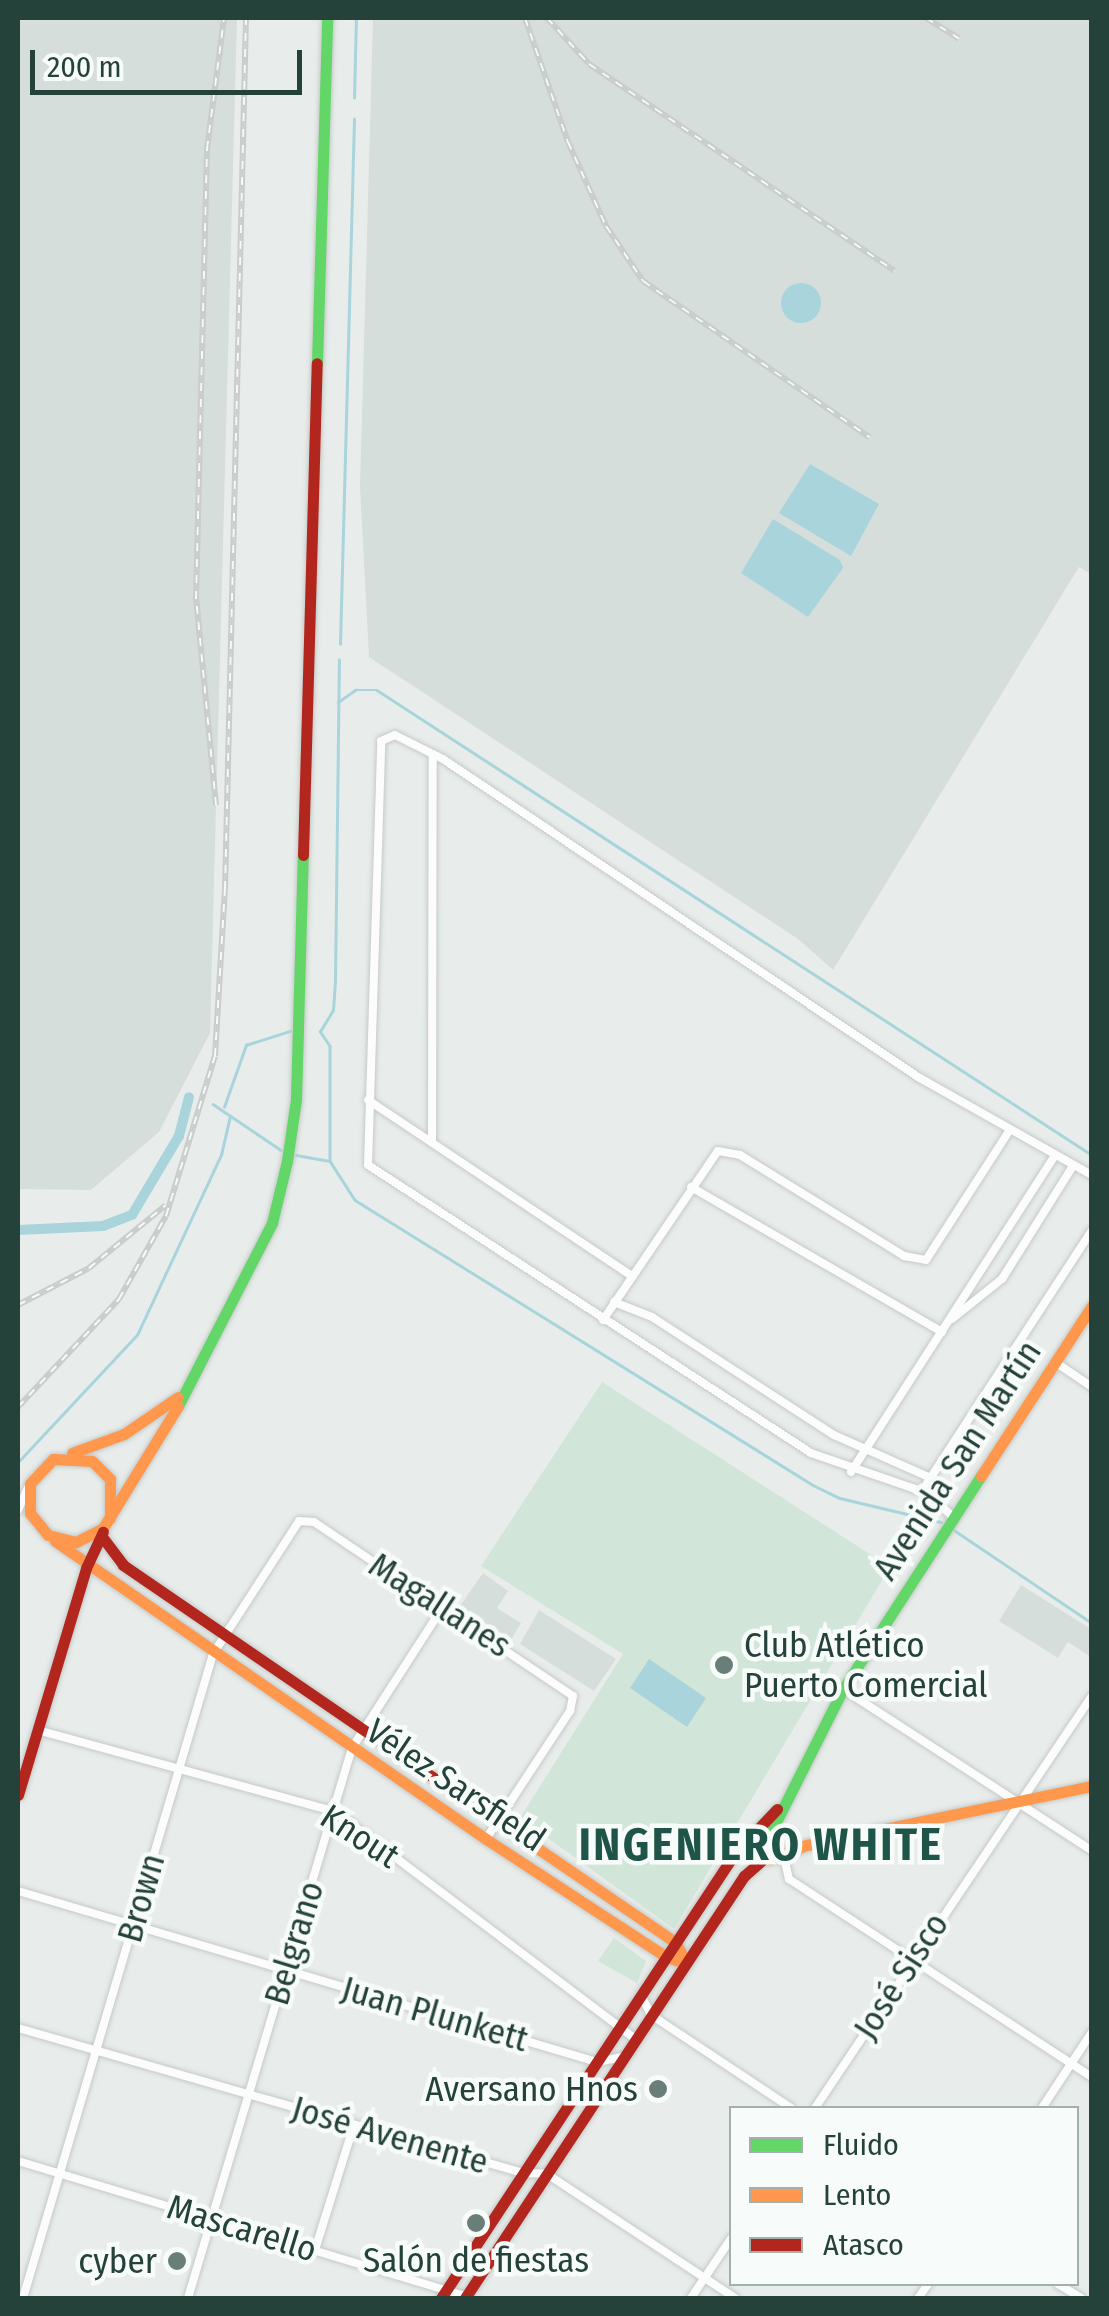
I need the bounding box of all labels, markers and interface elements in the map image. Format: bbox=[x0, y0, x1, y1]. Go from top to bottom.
scale bar bbox=[35, 30, 308, 92]
text: 200 m bbox=[47, 49, 122, 85]
street label: Avenida San Martín bbox=[864, 1333, 1050, 1587]
street label: Magallanes bbox=[361, 1544, 519, 1666]
place label: Club Atlético Puerto Comercial bbox=[744, 1624, 988, 1706]
marker: Club Atlético Puerto Comercial bbox=[713, 1654, 735, 1676]
street label: Vélez Sarsfield bbox=[358, 1710, 554, 1860]
street label: Knout bbox=[313, 1795, 407, 1877]
district label: INGENIERO WHITE bbox=[579, 1819, 943, 1873]
street label: Brown bbox=[108, 1849, 174, 1947]
street label: Belgrano bbox=[255, 1876, 333, 2010]
street label: José Sisco bbox=[845, 1905, 957, 2047]
street label: Juan Plunkett bbox=[337, 1967, 533, 2061]
place label: Aversano Hnos bbox=[425, 2068, 638, 2110]
marker: Aversano Hnos bbox=[647, 2078, 669, 2100]
street label: José Avenente bbox=[287, 2087, 493, 2183]
legend bbox=[729, 2106, 1079, 2286]
text: Fluido bbox=[823, 2127, 899, 2163]
text: Lento bbox=[823, 2177, 891, 2213]
street label: Mascarello bbox=[162, 2185, 322, 2271]
marker: Salón de fiestas bbox=[465, 2212, 487, 2234]
text: Atasco bbox=[823, 2227, 904, 2263]
place label: Salón de fiestas bbox=[363, 2239, 589, 2281]
place label: cyber bbox=[78, 2240, 157, 2282]
marker: cyber bbox=[166, 2250, 188, 2272]

